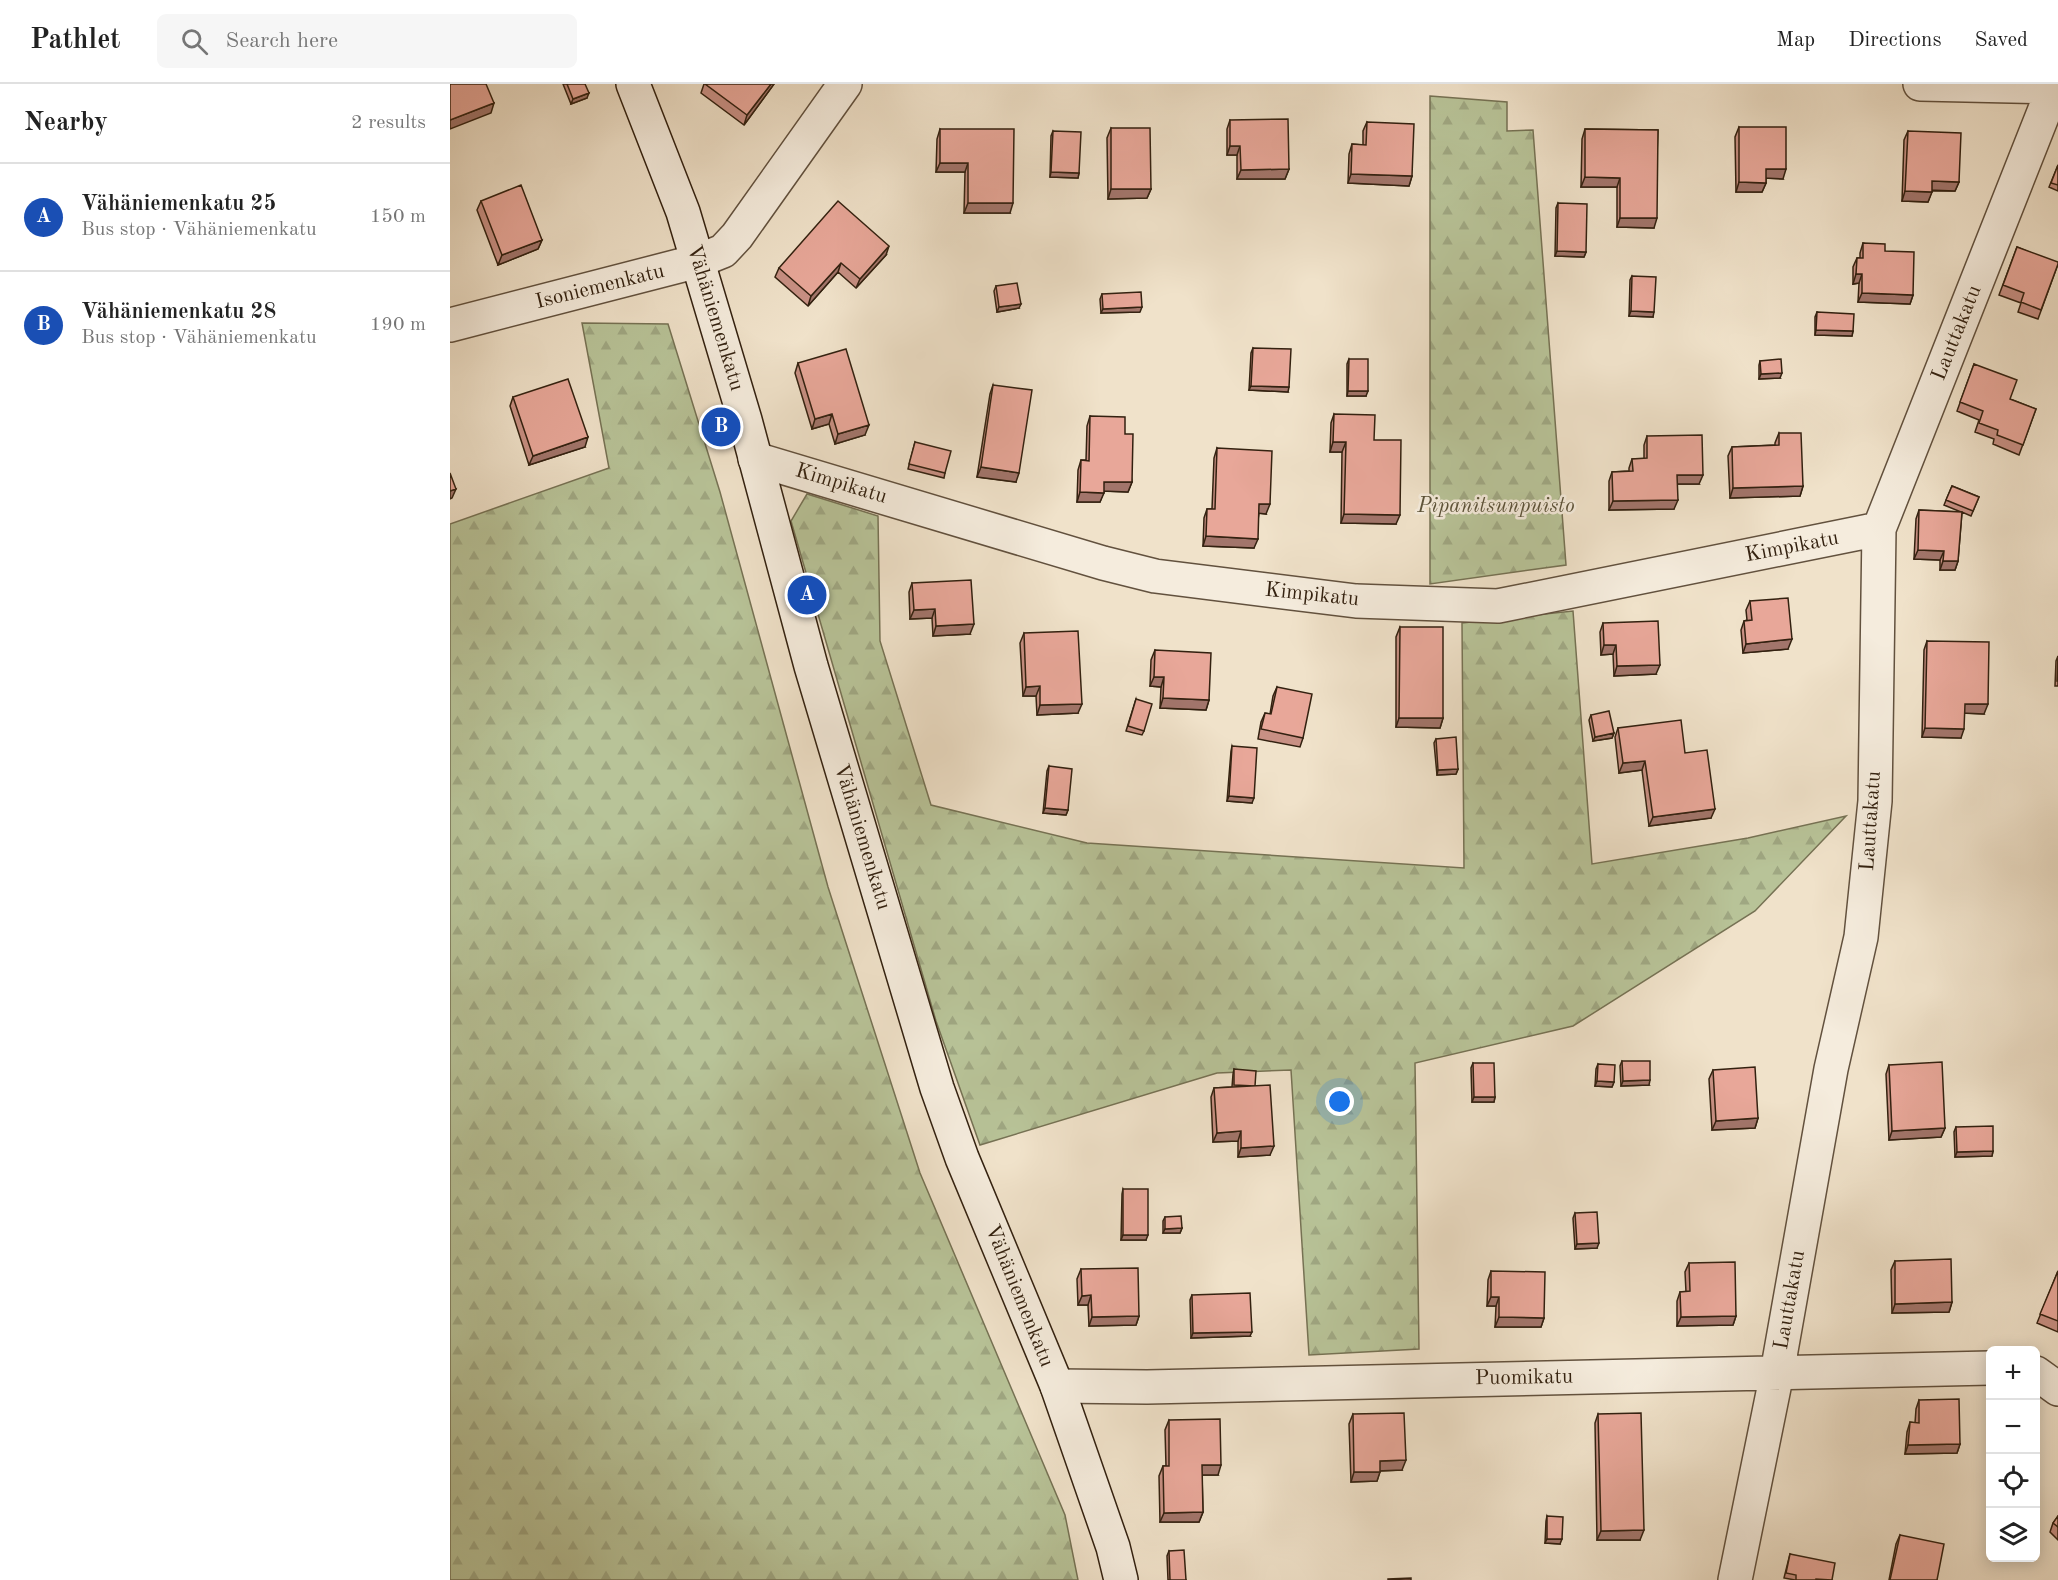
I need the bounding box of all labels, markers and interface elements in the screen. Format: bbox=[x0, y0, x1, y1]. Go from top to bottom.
search box bbox=[157, 14, 577, 68]
icon: search bbox=[178, 25, 211, 58]
text: Pathlet bbox=[30, 27, 121, 55]
text: Search here bbox=[226, 30, 338, 52]
text: Map bbox=[1776, 30, 1815, 51]
text: Directions bbox=[1848, 30, 1942, 51]
text: Saved bbox=[1975, 30, 2028, 51]
text: Nearby bbox=[24, 110, 108, 136]
text: 2 results bbox=[351, 113, 426, 133]
text: Vähäniemenkatu 25 bbox=[81, 193, 276, 215]
text: A bbox=[36, 207, 51, 227]
text: 150 m bbox=[370, 207, 426, 227]
text: Bus stop · Vähäniemenkatu bbox=[81, 220, 317, 240]
street label: Vähäniemenkatu bbox=[683, 243, 747, 393]
street label: Isoniemenkatu bbox=[533, 261, 667, 313]
street label: Lauttakatu bbox=[1928, 282, 1986, 384]
text: Vähäniemenkatu 28 bbox=[81, 301, 276, 323]
text: B bbox=[36, 315, 51, 335]
text: 190 m bbox=[370, 315, 426, 335]
text: Bus stop · Vähäniemenkatu bbox=[81, 328, 317, 348]
pin: B bbox=[702, 404, 740, 450]
street label: Kimpikatu bbox=[793, 460, 889, 508]
park label: Pipanitsunpuisto bbox=[1416, 496, 1575, 517]
street label: Kimpikatu bbox=[1744, 528, 1840, 566]
pin: A bbox=[788, 572, 826, 618]
street label: Kimpikatu bbox=[1264, 580, 1360, 610]
street label: Vähäniemenkatu bbox=[830, 762, 894, 912]
street label: Lauttakatu bbox=[1857, 770, 1885, 872]
your location bbox=[1325, 1087, 1354, 1116]
street label: Vähäniemenkatu bbox=[981, 1222, 1057, 1370]
street label: Lauttakatu bbox=[1771, 1249, 1809, 1351]
map controls bbox=[1986, 1346, 2040, 1562]
button: + bbox=[1986, 1346, 2040, 1400]
street label: Puomikatu bbox=[1475, 1367, 1573, 1389]
button: − bbox=[1986, 1400, 2040, 1454]
button: locate bbox=[1986, 1454, 2040, 1508]
button: layers bbox=[1986, 1508, 2040, 1562]

